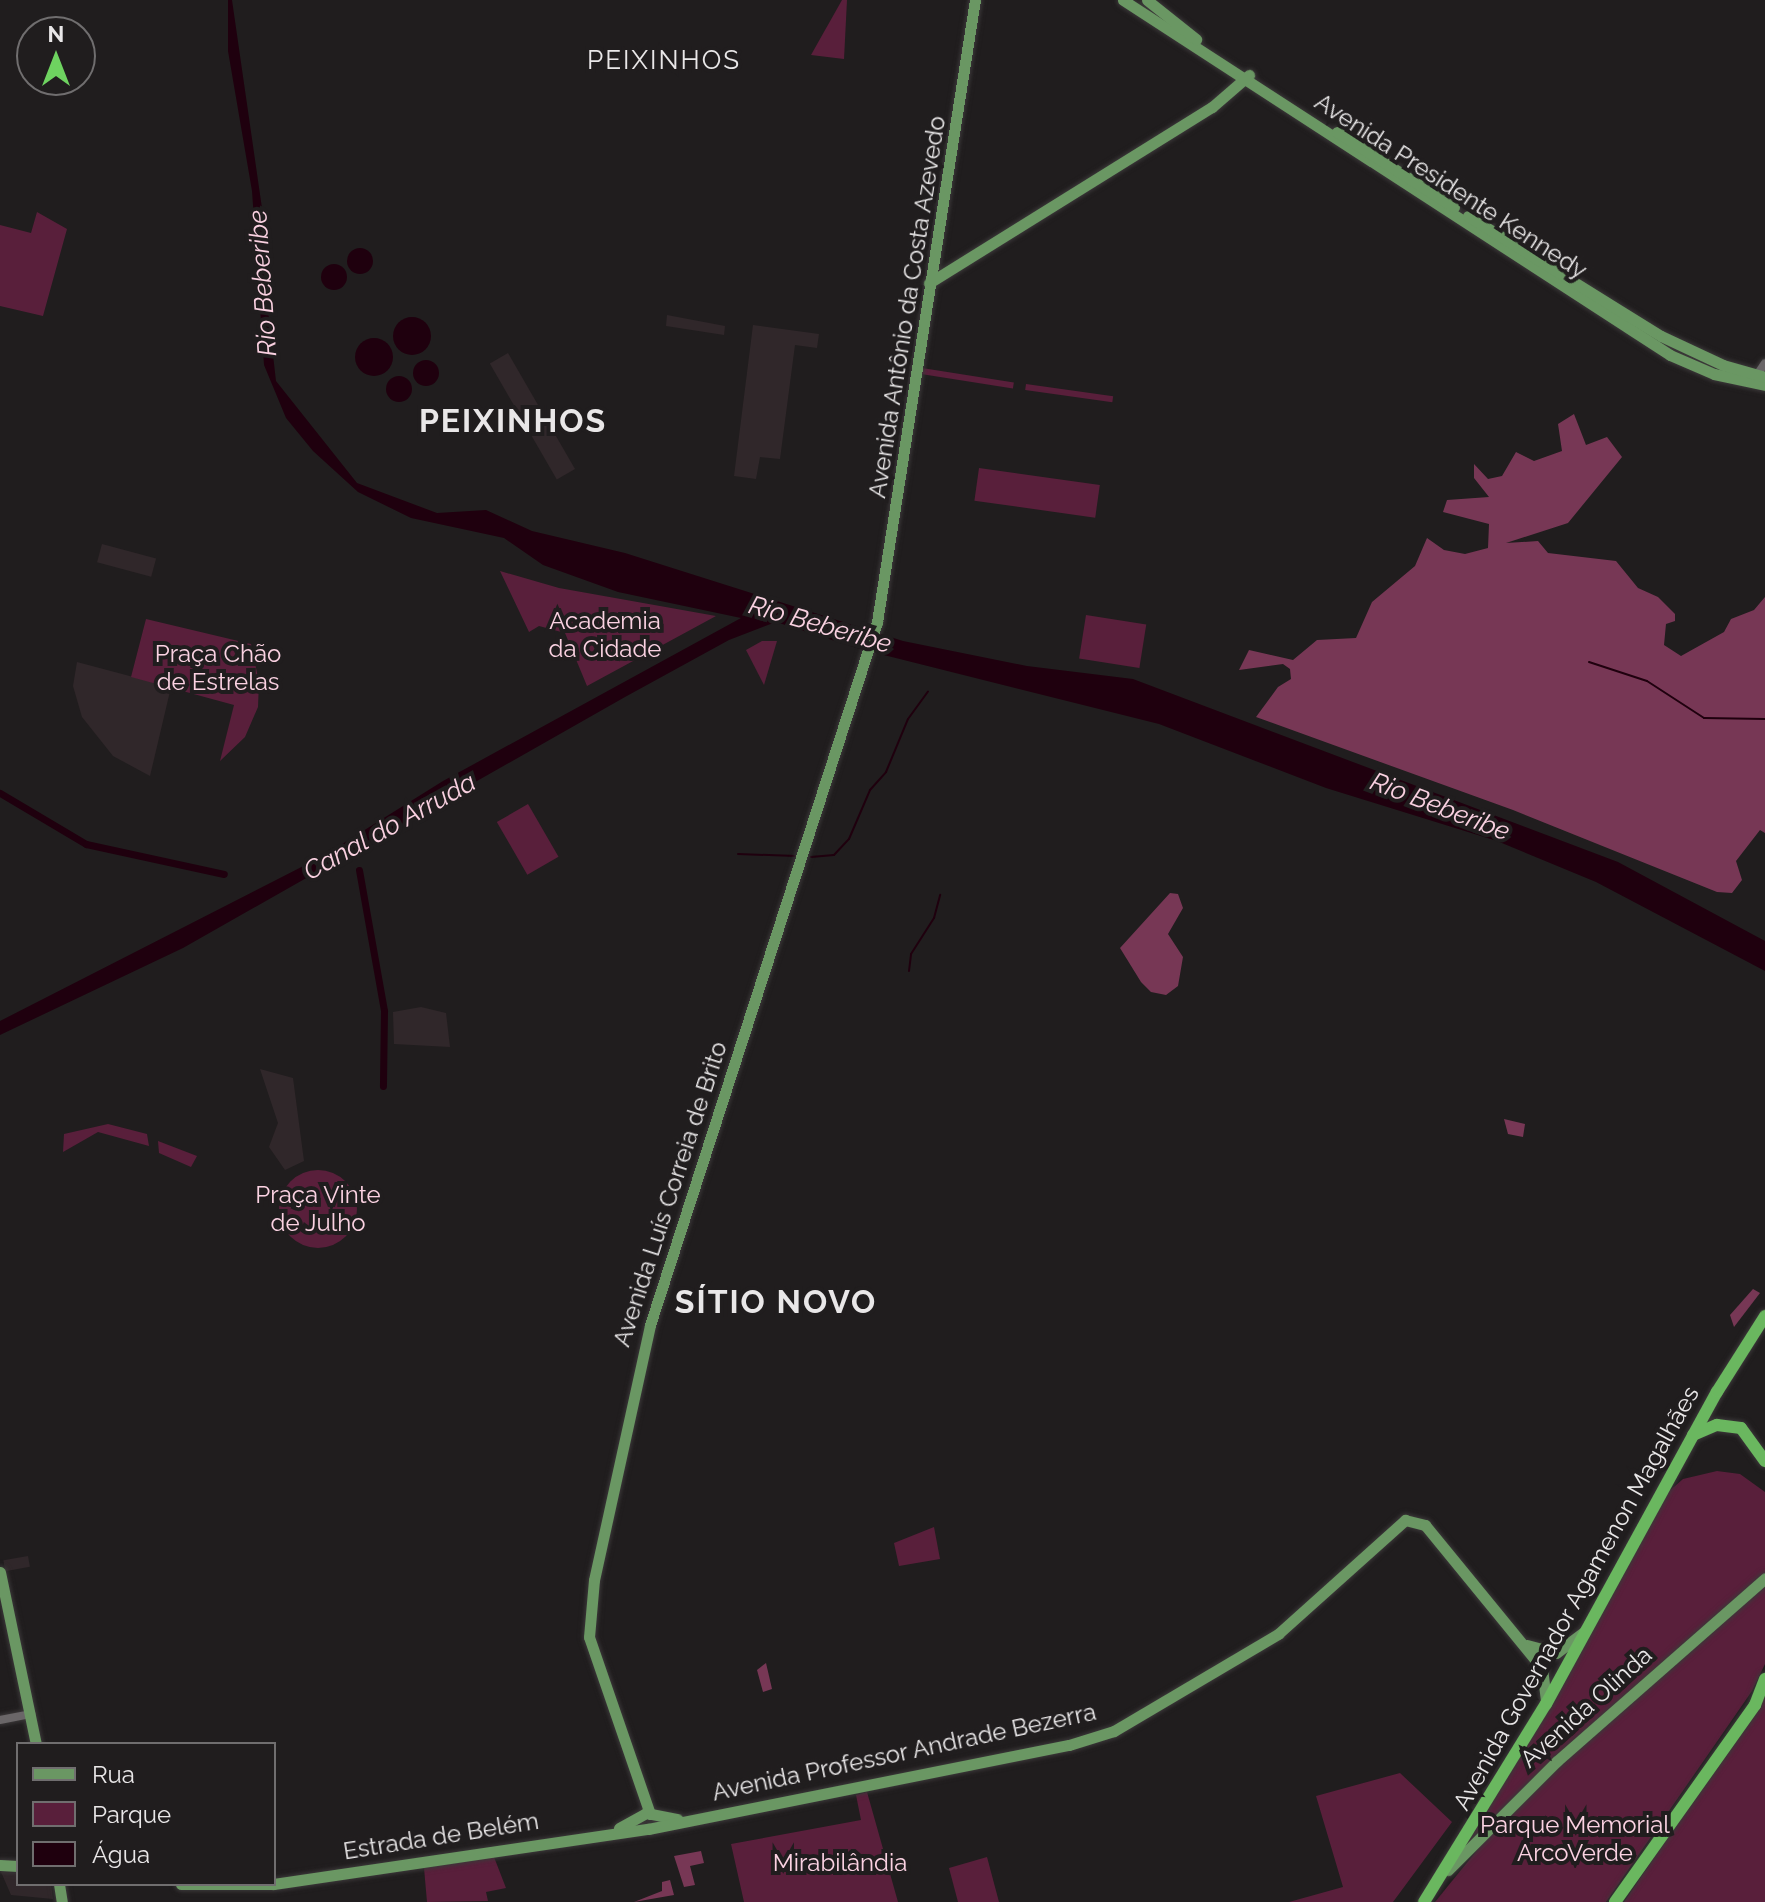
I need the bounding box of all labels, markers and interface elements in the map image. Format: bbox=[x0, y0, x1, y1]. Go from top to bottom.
north arrow bbox=[16, 16, 96, 96]
text: N bbox=[48, 21, 64, 47]
district label: PEIXINHOS bbox=[587, 45, 741, 77]
street label: Avenida Presidente Kennedy bbox=[1309, 87, 1593, 285]
street label: Avenida Antônio da Costa Azevedo bbox=[862, 113, 952, 501]
water label: Rio Beberibe bbox=[242, 209, 284, 357]
district label: PEIXINHOS bbox=[419, 402, 607, 440]
water label: Rio Beberibe bbox=[745, 590, 895, 660]
park label: Academia da Cidade bbox=[549, 607, 661, 663]
park label: Praça Chão de Estrelas bbox=[155, 640, 281, 696]
water label: Canal do Arruda bbox=[298, 766, 482, 888]
water label: Rio Beberibe bbox=[1366, 766, 1514, 848]
street label: Avenida Luís Correia de Brito bbox=[607, 1038, 733, 1350]
park label: Praça Vinte de Julho bbox=[255, 1181, 381, 1237]
district label: SÍTIO NOVO bbox=[675, 1283, 877, 1321]
street label: Avenida Governador Agamenon Magalhães bbox=[1447, 1380, 1705, 1816]
street label: Avenida Olinda bbox=[1514, 1640, 1658, 1774]
street label: Avenida Professor Andrade Bezerra bbox=[709, 1697, 1099, 1807]
legend bbox=[16, 1742, 276, 1886]
text: Rua bbox=[92, 1760, 135, 1789]
text: Parque bbox=[92, 1800, 171, 1829]
street label: Estrada de Belém bbox=[341, 1806, 541, 1866]
park label: Parque Memorial ArcoVerde bbox=[1480, 1811, 1670, 1867]
text: Água bbox=[92, 1840, 150, 1869]
park label: Mirabilândia bbox=[773, 1849, 907, 1877]

